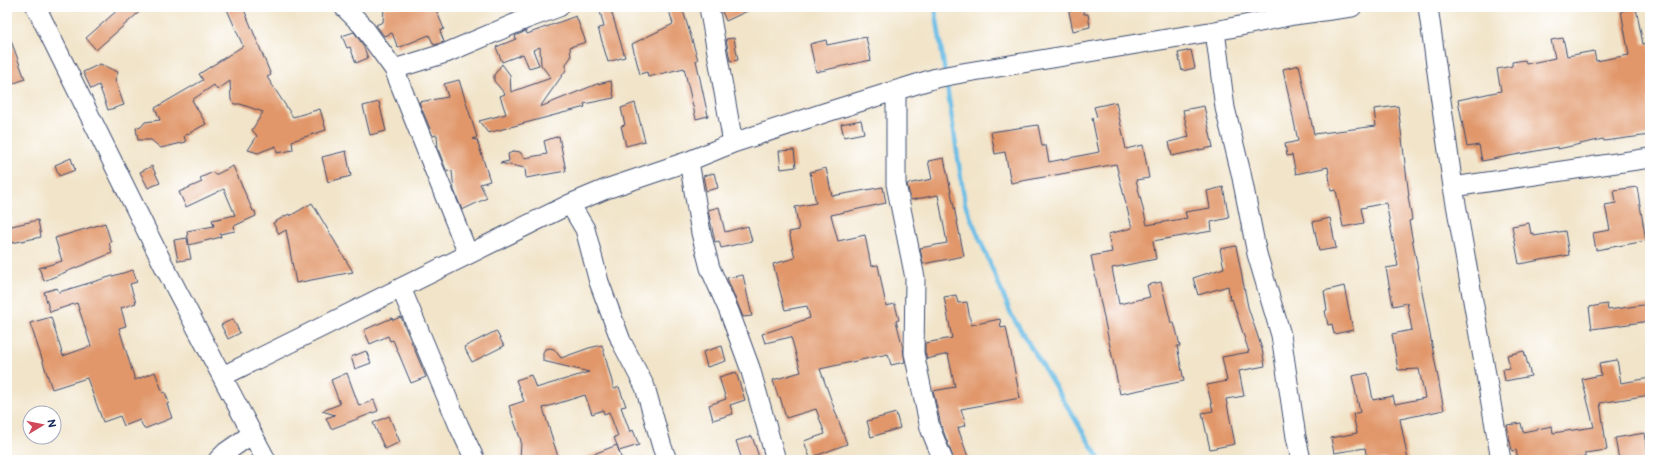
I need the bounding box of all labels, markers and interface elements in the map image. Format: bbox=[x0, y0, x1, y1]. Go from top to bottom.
north arrow bbox=[22, 405, 62, 445]
text: N bbox=[44, 418, 58, 429]

